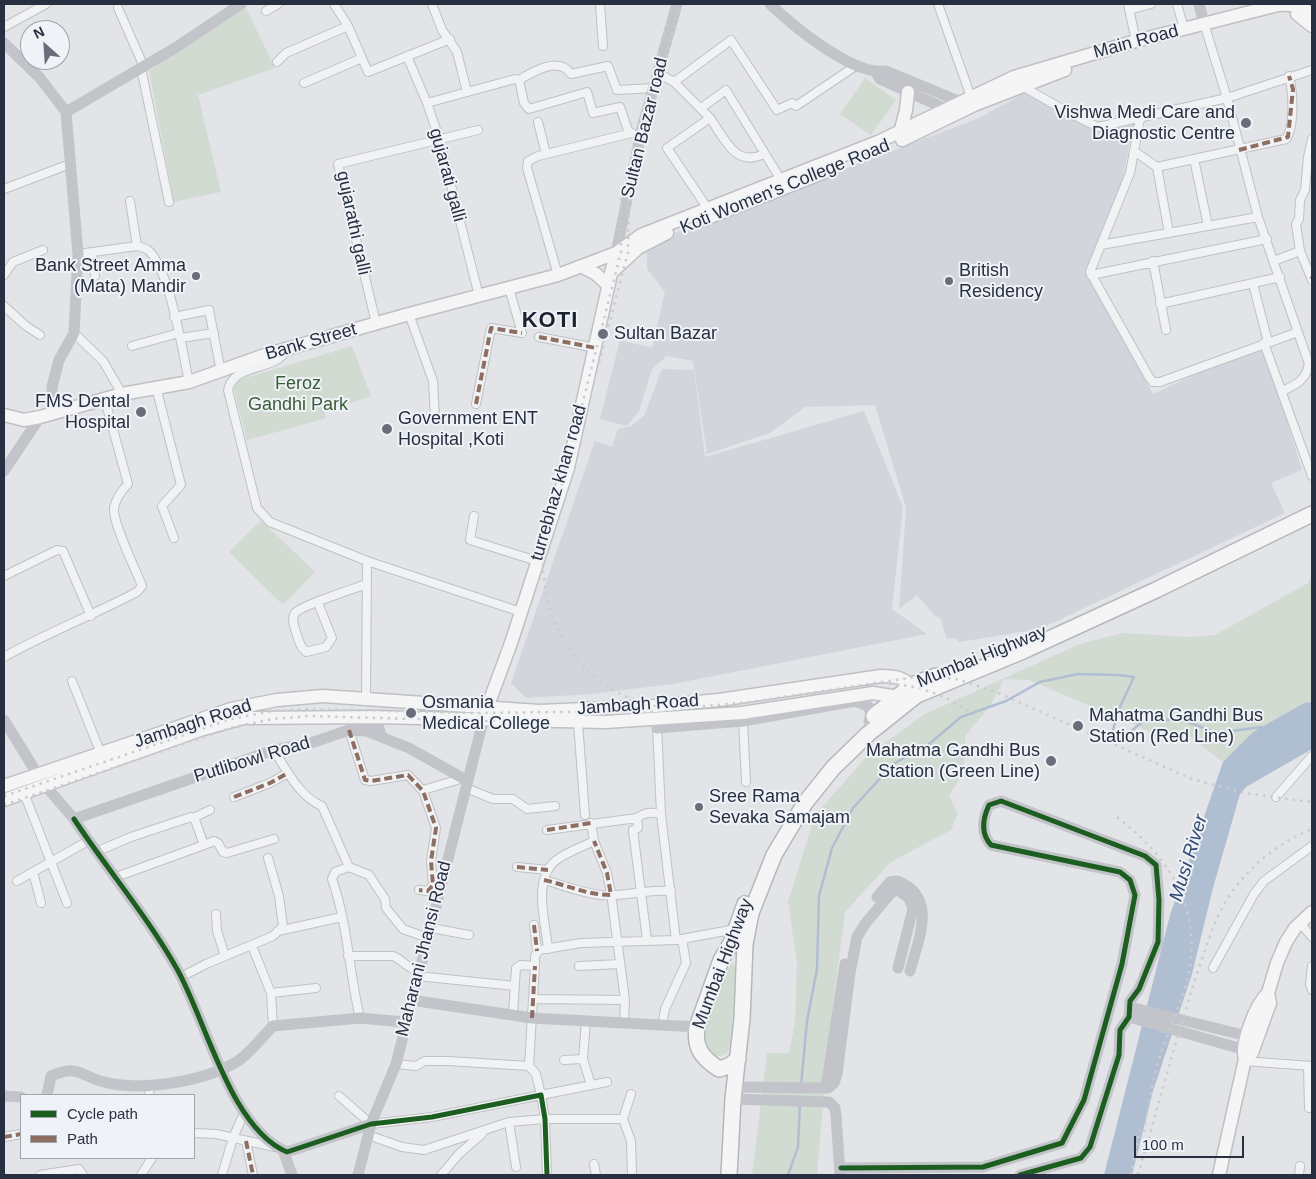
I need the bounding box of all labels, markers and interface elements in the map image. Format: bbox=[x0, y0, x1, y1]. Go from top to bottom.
north arrow bbox=[20, 20, 70, 70]
street label: Main Road bbox=[1091, 20, 1181, 64]
text: N bbox=[31, 23, 47, 42]
street label: Sultan Bazar road bbox=[617, 55, 673, 201]
place label: Vishwa Medi Care and Diagnostic Centre bbox=[1054, 102, 1235, 144]
marker: Vishwa Medi Care and Diagnostic Centre bbox=[1239, 116, 1253, 130]
street label: gujarati galli bbox=[424, 126, 470, 224]
street label: Koti Women's College Road bbox=[677, 135, 893, 239]
street label: gujarathi galli bbox=[331, 169, 375, 277]
place label: Bank Street Amma (Mata) Mandir bbox=[35, 255, 186, 298]
place label: British Residency bbox=[959, 260, 1043, 302]
marker: Bank Street Amma (Mata) Mandir bbox=[190, 270, 202, 282]
marker: British Residency bbox=[943, 275, 955, 287]
district label: KOTI bbox=[521, 308, 579, 334]
street label: Bank Street bbox=[263, 319, 359, 365]
place label: Sultan Bazar bbox=[614, 323, 717, 345]
marker: Sultan Bazar bbox=[596, 327, 610, 341]
park label: Feroz Gandhi Park bbox=[248, 373, 348, 416]
place label: FMS Dental Hospital bbox=[35, 391, 130, 434]
street label: turrebhaz khan road bbox=[526, 403, 592, 563]
marker: FMS Dental Hospital bbox=[134, 405, 148, 419]
place label: Government ENT Hospital ,Koti bbox=[398, 408, 538, 450]
marker: Government ENT Hospital ,Koti bbox=[380, 422, 394, 436]
street label: Mumbai Highway bbox=[914, 621, 1050, 693]
street label: Jambagh Road bbox=[576, 690, 700, 720]
place label: Osmania Medical College bbox=[422, 692, 550, 734]
street label: Jambagh Road bbox=[132, 695, 254, 753]
place label: Mahatma Gandhi Bus Station (Red Line) bbox=[1089, 705, 1263, 748]
marker: Osmania Medical College bbox=[404, 706, 418, 720]
marker: Mahatma Gandhi Bus Station (Red Line) bbox=[1071, 719, 1085, 733]
street label: Putlibowl Road bbox=[191, 732, 313, 788]
place label: Mahatma Gandhi Bus Station (Green Line) bbox=[866, 740, 1040, 782]
marker: Mahatma Gandhi Bus Station (Green Line) bbox=[1044, 754, 1058, 768]
place label: Sree Rama Sevaka Samajam bbox=[709, 786, 850, 829]
marker: Sree Rama Sevaka Samajam bbox=[693, 801, 705, 813]
water label: Musi River bbox=[1165, 812, 1213, 904]
street label: Maharani Jhansi Road bbox=[392, 859, 456, 1039]
street label: Mumbai Highway bbox=[688, 896, 758, 1032]
legend bbox=[20, 1094, 195, 1159]
text: Cycle path bbox=[67, 1105, 138, 1122]
scale bar bbox=[1136, 1126, 1246, 1158]
text: Path bbox=[67, 1130, 98, 1147]
text: 100 m bbox=[1142, 1136, 1184, 1153]

